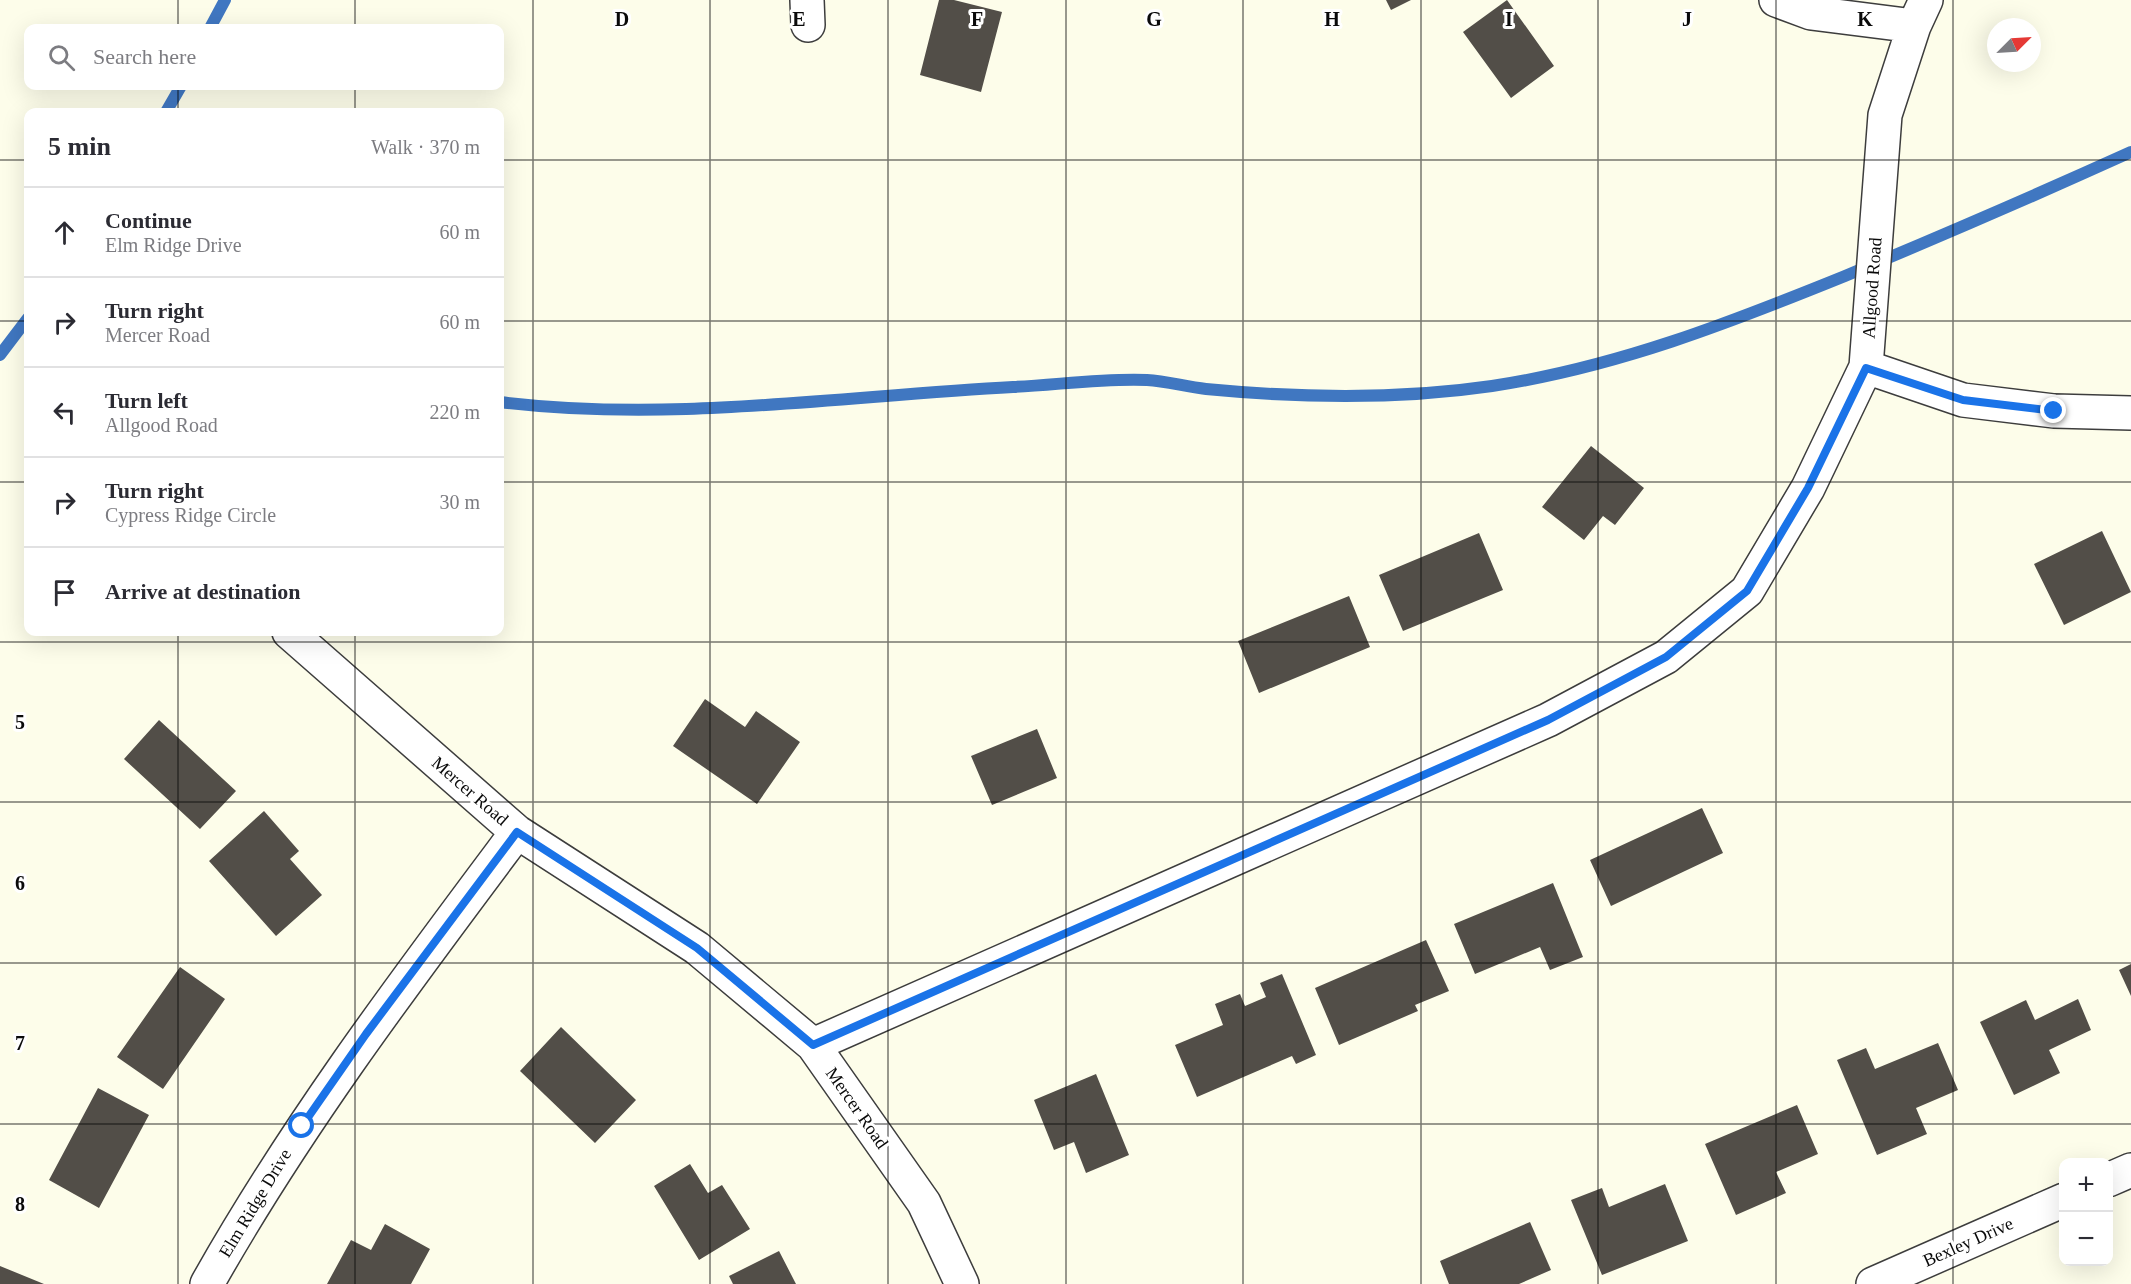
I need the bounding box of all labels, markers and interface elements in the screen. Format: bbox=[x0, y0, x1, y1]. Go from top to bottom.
text: D bbox=[615, 8, 629, 30]
text: E bbox=[792, 8, 806, 30]
text: F bbox=[971, 8, 983, 30]
text: G bbox=[1146, 8, 1162, 30]
text: H bbox=[1324, 8, 1340, 30]
text: I bbox=[1505, 8, 1513, 30]
text: J bbox=[1682, 8, 1692, 30]
text: K bbox=[1857, 8, 1873, 30]
north arrow bbox=[1987, 18, 2041, 72]
search box bbox=[24, 24, 504, 90]
icon: search bbox=[45, 41, 78, 74]
text: Search here bbox=[93, 44, 196, 69]
text: 5 min bbox=[48, 132, 111, 161]
text: Walk · 370 m bbox=[371, 136, 480, 158]
text: Continue bbox=[105, 208, 192, 233]
icon: ahead bbox=[48, 216, 81, 249]
text: 60 m bbox=[439, 221, 480, 243]
text: Elm Ridge Drive bbox=[105, 234, 242, 256]
street label: Allgood Road bbox=[1858, 237, 1886, 339]
text: Turn right bbox=[105, 298, 204, 323]
icon: right bbox=[48, 306, 81, 339]
text: 60 m bbox=[439, 311, 480, 333]
text: Mercer Road bbox=[105, 324, 210, 346]
text: Turn left bbox=[105, 388, 188, 413]
icon: left bbox=[48, 396, 81, 429]
route end bbox=[2040, 397, 2066, 423]
text: 220 m bbox=[429, 401, 480, 423]
text: Allgood Road bbox=[105, 414, 218, 436]
text: Turn right bbox=[105, 478, 204, 503]
icon: right bbox=[48, 486, 81, 519]
text: 30 m bbox=[439, 491, 480, 513]
text: Cypress Ridge Circle bbox=[105, 504, 276, 526]
icon: arrive bbox=[48, 576, 81, 609]
text: Arrive at destination bbox=[105, 579, 301, 604]
text: 5 bbox=[15, 711, 25, 733]
street label: Mercer Road bbox=[428, 752, 512, 830]
text: 6 bbox=[15, 872, 25, 894]
text: 7 bbox=[15, 1032, 25, 1054]
street label: Mercer Road bbox=[822, 1064, 892, 1152]
route start bbox=[288, 1112, 314, 1138]
street label: Elm Ridge Drive bbox=[215, 1145, 295, 1261]
map controls bbox=[2059, 1158, 2113, 1266]
button: + bbox=[2059, 1158, 2113, 1212]
text: 8 bbox=[15, 1193, 25, 1215]
button: − bbox=[2059, 1212, 2113, 1266]
street label: Bexley Drive bbox=[1920, 1213, 2016, 1271]

